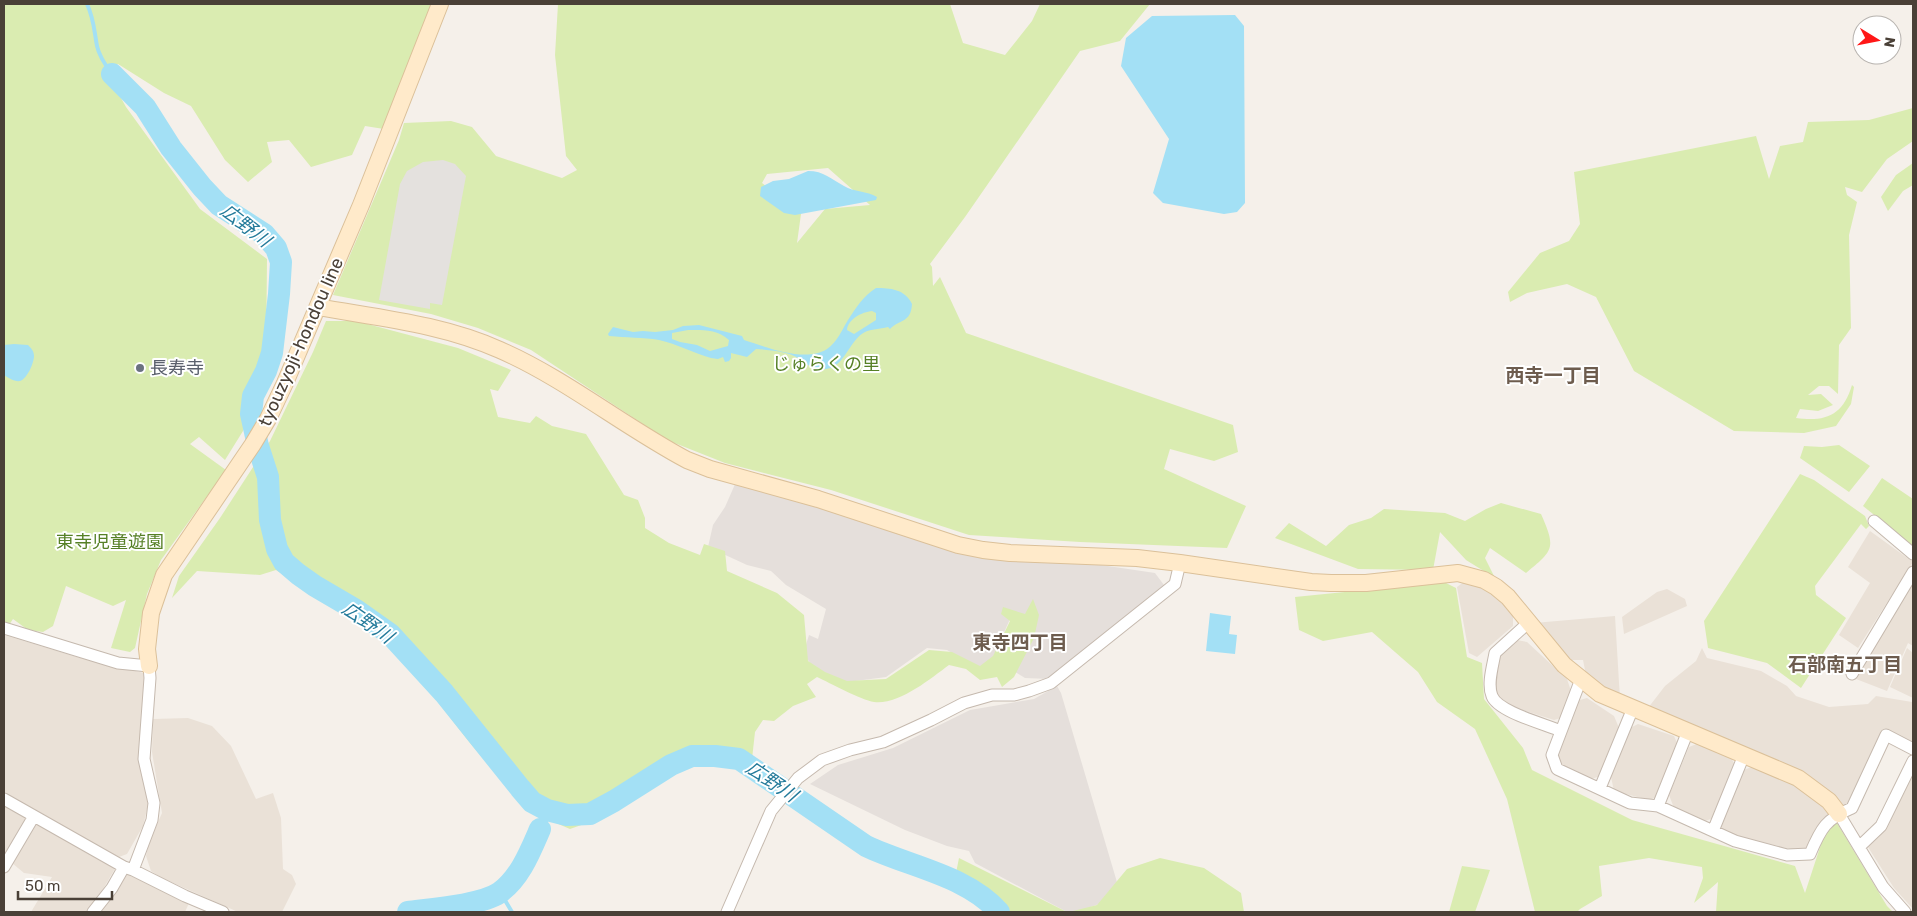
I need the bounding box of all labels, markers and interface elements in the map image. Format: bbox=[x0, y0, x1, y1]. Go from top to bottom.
north arrow bbox=[1852, 15, 1902, 65]
text: N bbox=[1880, 36, 1899, 49]
water label: 広野川 bbox=[216, 199, 277, 253]
street label: tyouzyoji-hondou line bbox=[254, 254, 348, 430]
park label: じゅらくの里 bbox=[772, 353, 880, 375]
place label: 長寿寺 bbox=[150, 357, 204, 379]
marker: 長寿寺 bbox=[134, 362, 146, 374]
district label: 西寺一丁目 bbox=[1505, 364, 1601, 387]
park label: 東寺児童遊園 bbox=[56, 531, 164, 553]
water label: 広野川 bbox=[338, 597, 399, 649]
district label: 東寺四丁目 bbox=[972, 631, 1068, 654]
district label: 石部南五丁目 bbox=[1788, 653, 1902, 676]
water label: 広野川 bbox=[742, 756, 803, 808]
scale bar bbox=[18, 868, 111, 900]
text: 50 m bbox=[25, 877, 60, 895]

